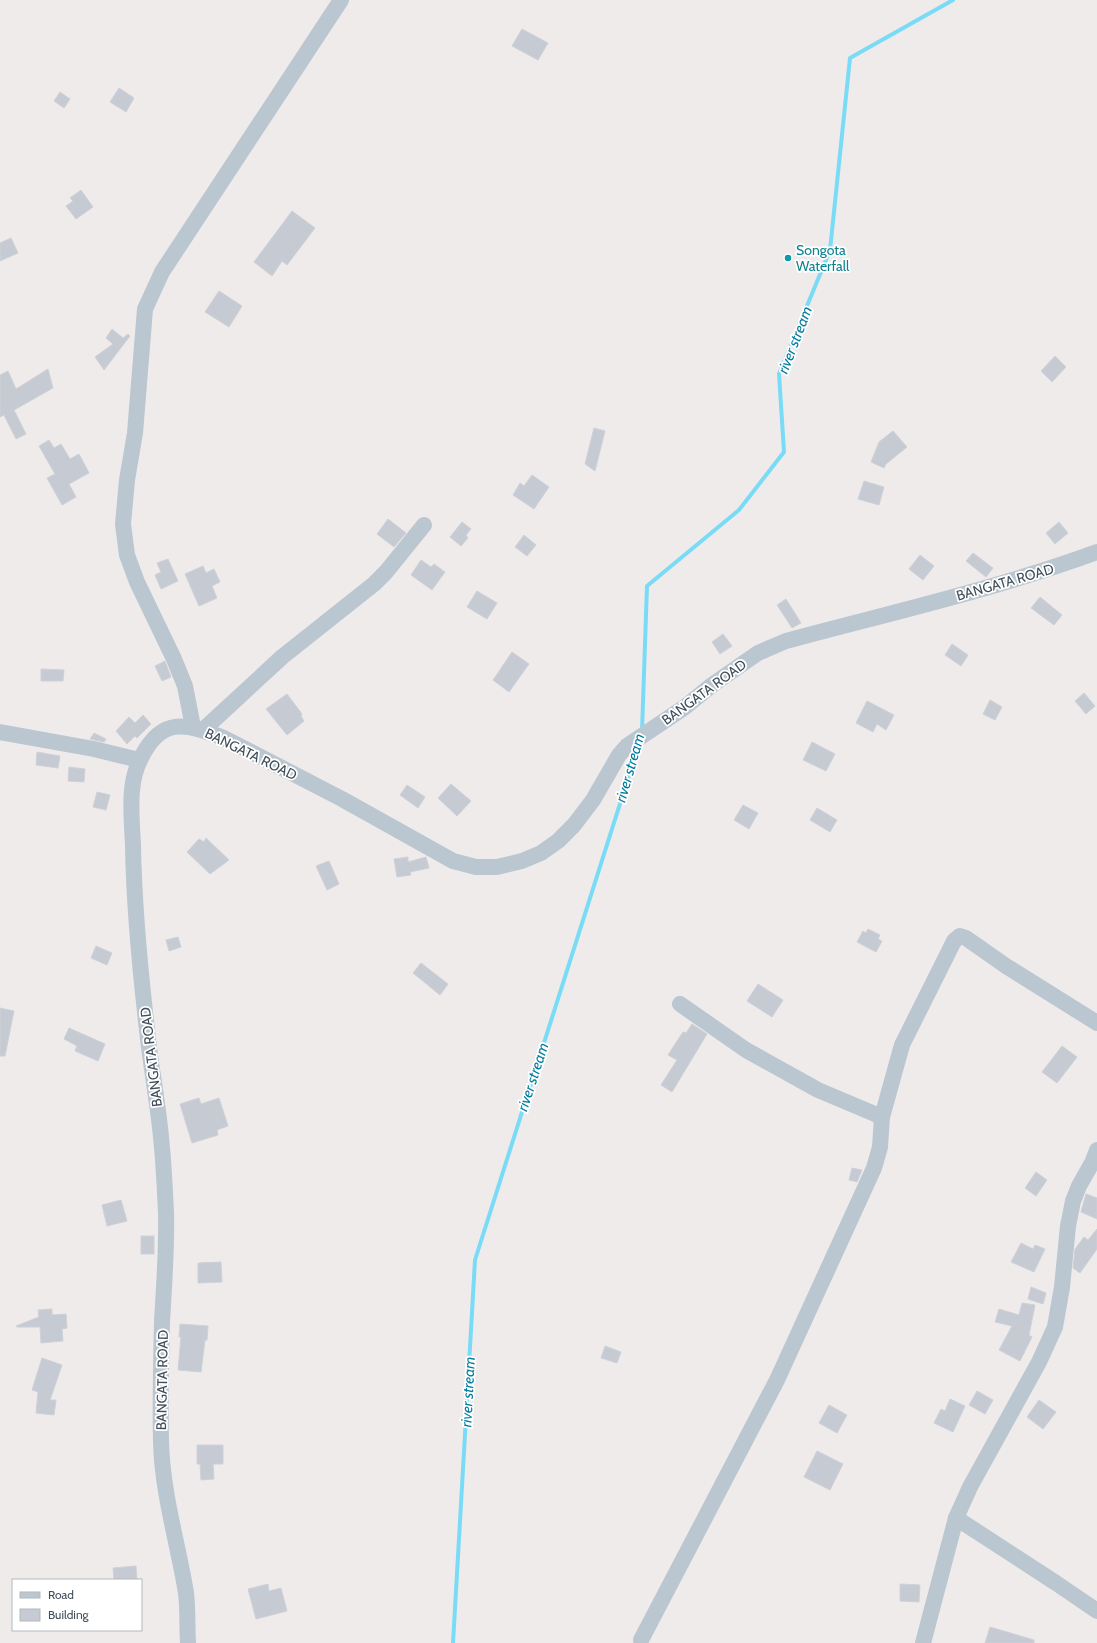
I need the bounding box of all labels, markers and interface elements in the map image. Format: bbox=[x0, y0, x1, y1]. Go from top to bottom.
place label: Songota Waterfall bbox=[796, 241, 850, 275]
marker: Songota Waterfall bbox=[783, 253, 793, 263]
water label: river stream bbox=[774, 304, 816, 376]
street label: BANGATA ROAD bbox=[954, 560, 1056, 604]
street label: BANGATA ROAD bbox=[658, 655, 750, 729]
street label: BANGATA ROAD bbox=[202, 724, 300, 784]
water label: river stream bbox=[612, 732, 648, 804]
street label: BANGATA ROAD bbox=[136, 1006, 166, 1108]
water label: river stream bbox=[514, 1041, 552, 1113]
street label: BANGATA ROAD bbox=[152, 1330, 172, 1430]
water label: river stream bbox=[457, 1356, 479, 1428]
legend bbox=[12, 1579, 142, 1631]
text: Road bbox=[48, 1587, 74, 1602]
text: Building bbox=[48, 1607, 90, 1622]

